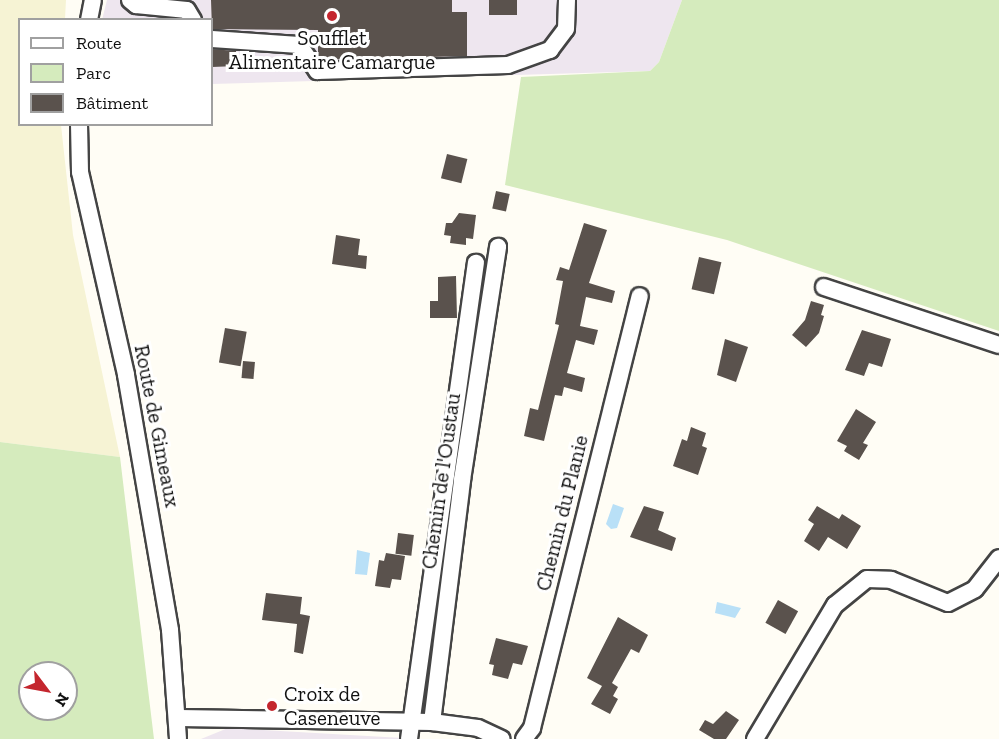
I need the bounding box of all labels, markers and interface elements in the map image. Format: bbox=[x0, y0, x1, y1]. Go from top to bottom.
marker: Soufflet Alimentaire Camargue bbox=[325, 9, 339, 23]
legend bbox=[18, 18, 213, 126]
place label: Soufflet Alimentaire Camargue bbox=[229, 25, 435, 75]
text: Route bbox=[76, 32, 121, 54]
text: Parc bbox=[76, 62, 111, 84]
text: Bâtiment bbox=[76, 92, 148, 114]
street label: Route de Gimeaux bbox=[129, 343, 185, 509]
street label: Chemin de l'Oustau bbox=[416, 391, 466, 571]
street label: Chemin du Planie bbox=[530, 433, 594, 593]
north arrow bbox=[18, 661, 78, 721]
place label: Croix de Caseneuve bbox=[284, 681, 380, 731]
text: N bbox=[51, 690, 73, 710]
marker: Croix de Caseneuve bbox=[265, 699, 279, 713]

